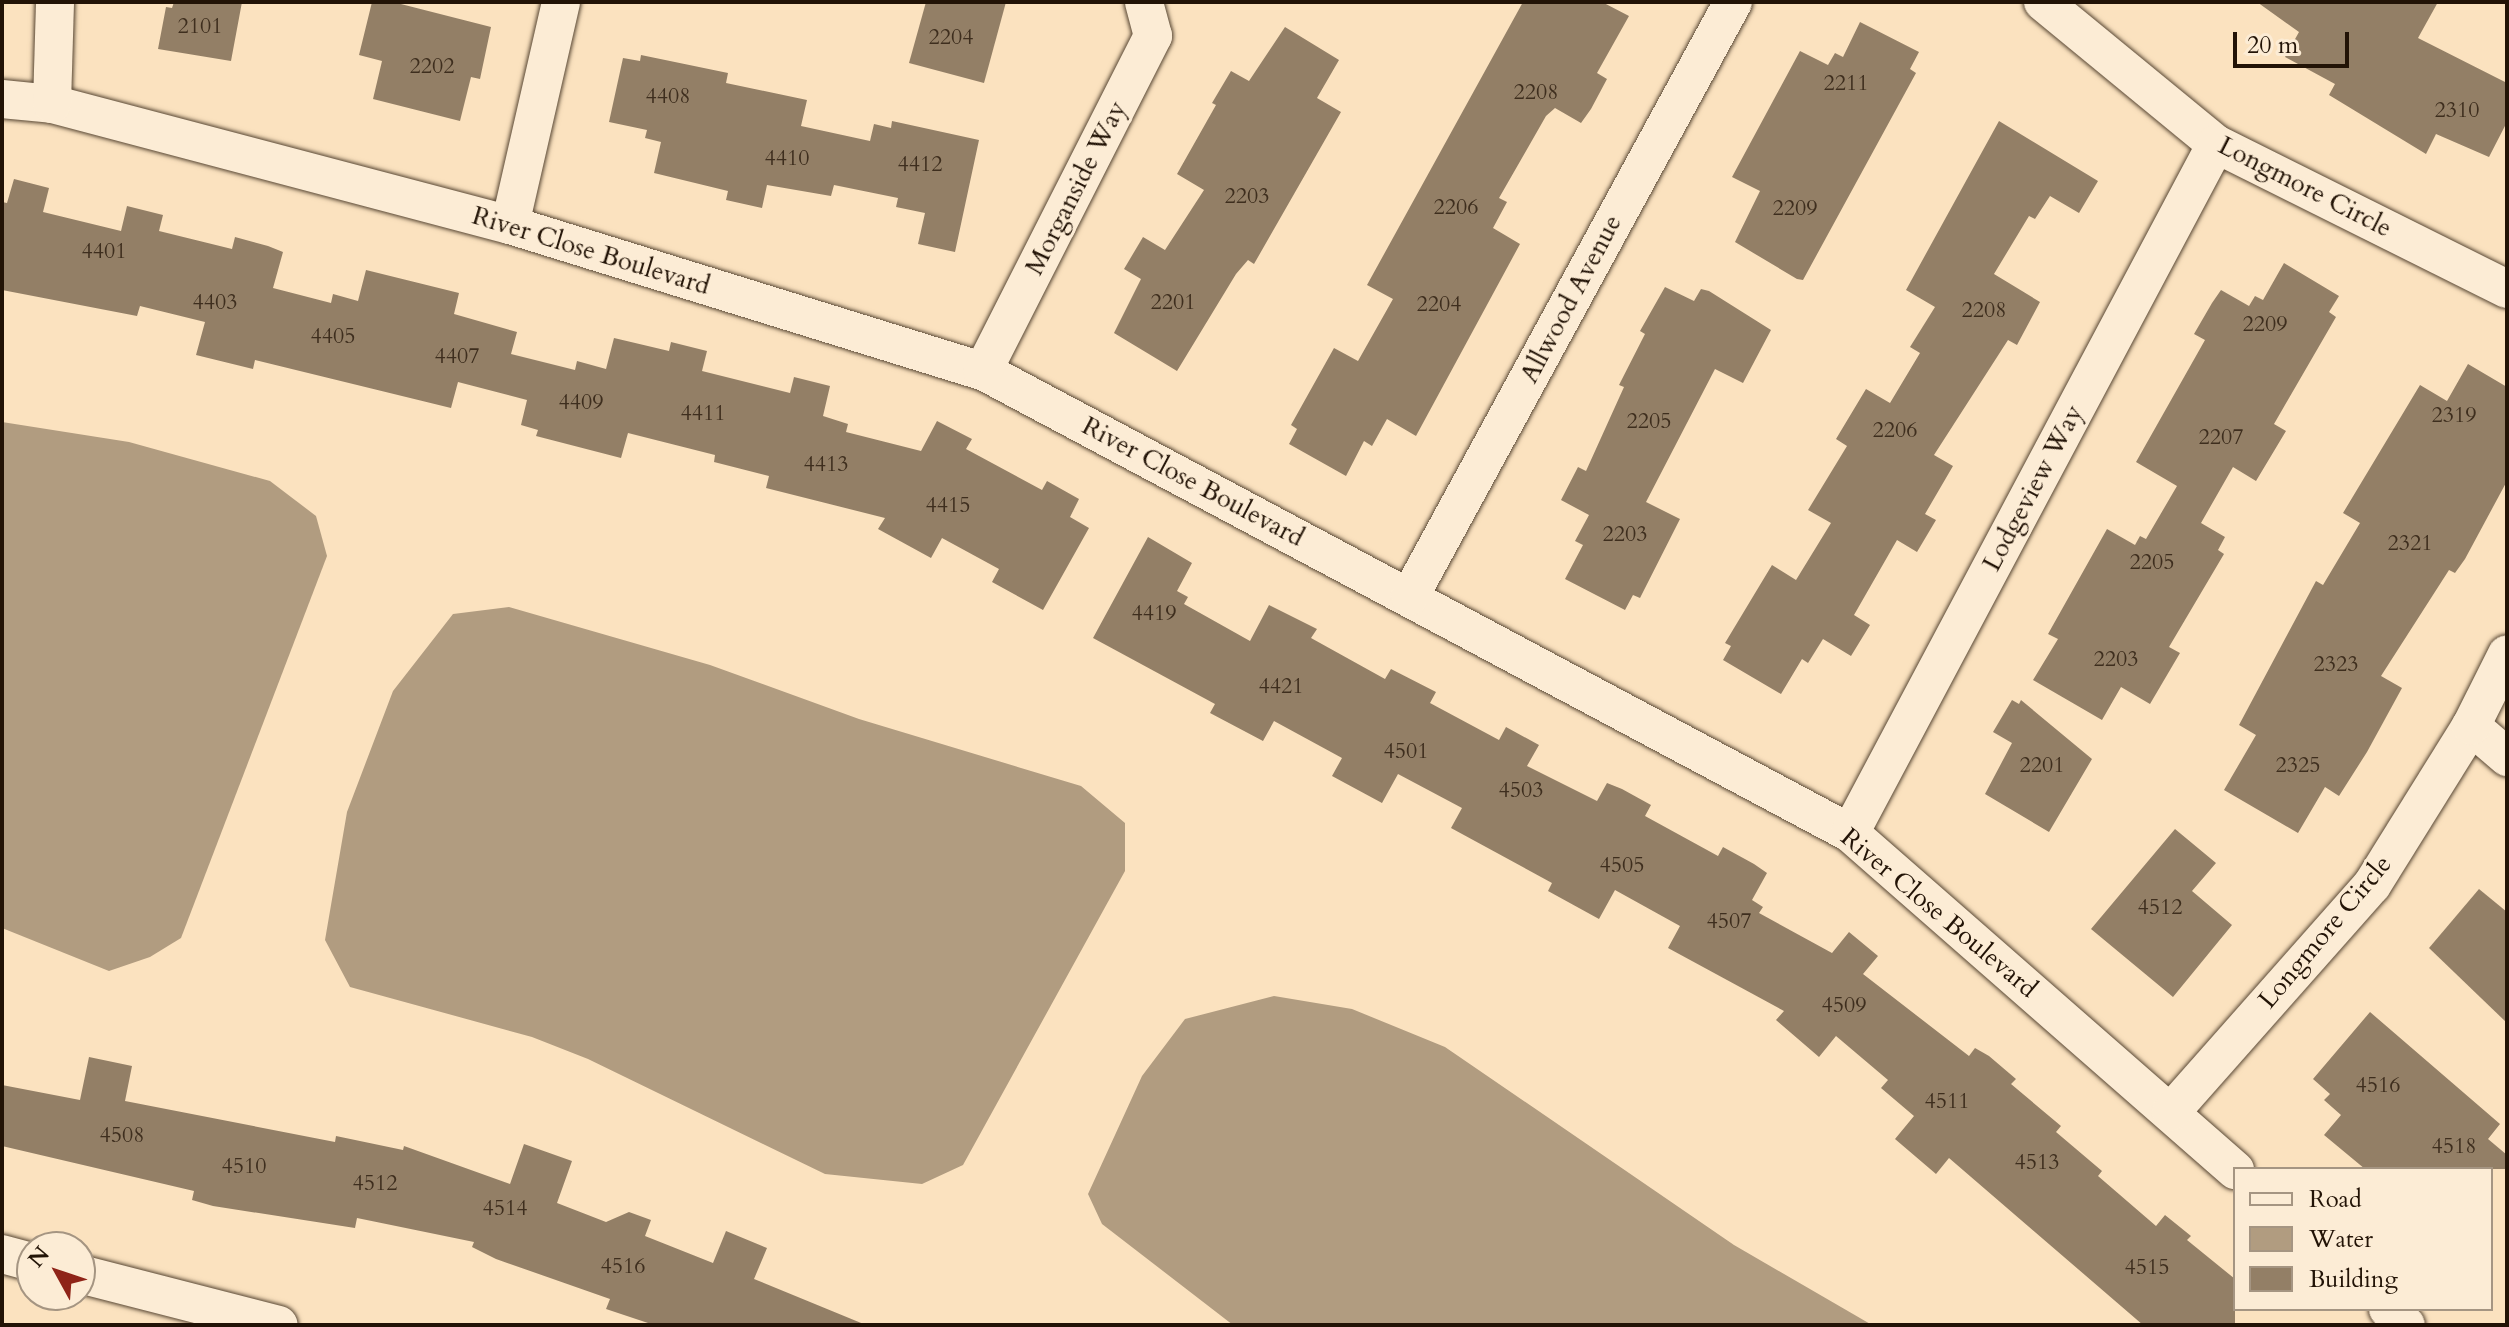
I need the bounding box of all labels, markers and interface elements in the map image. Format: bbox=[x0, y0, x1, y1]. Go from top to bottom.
house number: 2101 bbox=[177, 14, 223, 40]
scale bar bbox=[2237, 16, 2353, 66]
house number: 2204 bbox=[928, 25, 974, 51]
text: 20 m bbox=[2247, 29, 2298, 62]
house number: 2202 bbox=[409, 54, 455, 80]
house number: 2211 bbox=[1823, 71, 1869, 97]
house number: 2208 bbox=[1513, 80, 1559, 106]
house number: 4408 bbox=[645, 84, 691, 110]
street label: Morganside Way bbox=[1019, 96, 1133, 280]
house number: 2310 bbox=[2434, 98, 2480, 124]
street label: Longmore Circle bbox=[2213, 130, 2397, 244]
house number: 4410 bbox=[764, 146, 810, 172]
house number: 4412 bbox=[897, 152, 943, 178]
house number: 2203 bbox=[1224, 184, 1270, 210]
house number: 2206 bbox=[1433, 195, 1479, 221]
house number: 2209 bbox=[1772, 196, 1818, 222]
street label: River Close Boulevard bbox=[468, 200, 714, 302]
street label: Allwood Avenue bbox=[1514, 210, 1628, 388]
house number: 4401 bbox=[81, 239, 127, 265]
house number: 4403 bbox=[192, 290, 238, 316]
house number: 2201 bbox=[1150, 290, 1196, 316]
house number: 2204 bbox=[1416, 292, 1462, 318]
house number: 2208 bbox=[1961, 298, 2007, 324]
house number: 2209 bbox=[2242, 312, 2288, 338]
house number: 4405 bbox=[310, 324, 356, 350]
house number: 4407 bbox=[434, 344, 480, 370]
house number: 4409 bbox=[558, 390, 604, 416]
street label: Lodgeview Way bbox=[1976, 400, 2090, 576]
house number: 4411 bbox=[680, 401, 726, 427]
house number: 2319 bbox=[2431, 403, 2477, 429]
house number: 2205 bbox=[1626, 409, 1672, 435]
street label: River Close Boulevard bbox=[1077, 410, 1309, 554]
house number: 2206 bbox=[1872, 418, 1918, 444]
house number: 2207 bbox=[2198, 425, 2244, 451]
house number: 4413 bbox=[803, 452, 849, 478]
house number: 4415 bbox=[925, 493, 971, 519]
house number: 2203 bbox=[1602, 522, 1648, 548]
house number: 2321 bbox=[2387, 531, 2433, 557]
house number: 2205 bbox=[2129, 550, 2175, 576]
house number: 4419 bbox=[1131, 601, 1177, 627]
house number: 2203 bbox=[2093, 647, 2139, 673]
house number: 2323 bbox=[2313, 652, 2359, 678]
house number: 4421 bbox=[1258, 674, 1304, 700]
house number: 4501 bbox=[1383, 739, 1429, 765]
house number: 2201 bbox=[2019, 753, 2065, 779]
house number: 2325 bbox=[2275, 753, 2321, 779]
house number: 4503 bbox=[1498, 778, 1544, 804]
street label: River Close Boulevard bbox=[1834, 822, 2044, 1004]
street label: Longmore Circle bbox=[2252, 849, 2398, 1015]
house number: 4505 bbox=[1599, 853, 1645, 879]
house number: 4512 bbox=[2137, 895, 2183, 921]
house number: 4507 bbox=[1706, 909, 1752, 935]
house number: 4509 bbox=[1821, 993, 1867, 1019]
house number: 4516 bbox=[2355, 1073, 2401, 1099]
house number: 4511 bbox=[1924, 1089, 1970, 1115]
house number: 4508 bbox=[99, 1123, 145, 1149]
house number: 4518 bbox=[2431, 1134, 2477, 1160]
house number: 4513 bbox=[2014, 1150, 2060, 1176]
house number: 4510 bbox=[221, 1154, 267, 1180]
legend bbox=[2233, 1167, 2493, 1311]
house number: 4512 bbox=[352, 1171, 398, 1197]
text: Road bbox=[2309, 1183, 2362, 1216]
house number: 4514 bbox=[482, 1196, 528, 1222]
text: Water bbox=[2309, 1223, 2373, 1256]
north arrow bbox=[16, 1231, 96, 1311]
text: N bbox=[22, 1240, 57, 1274]
house number: 4516 bbox=[600, 1254, 646, 1280]
house number: 4515 bbox=[2124, 1255, 2170, 1281]
text: Building bbox=[2309, 1263, 2398, 1296]

